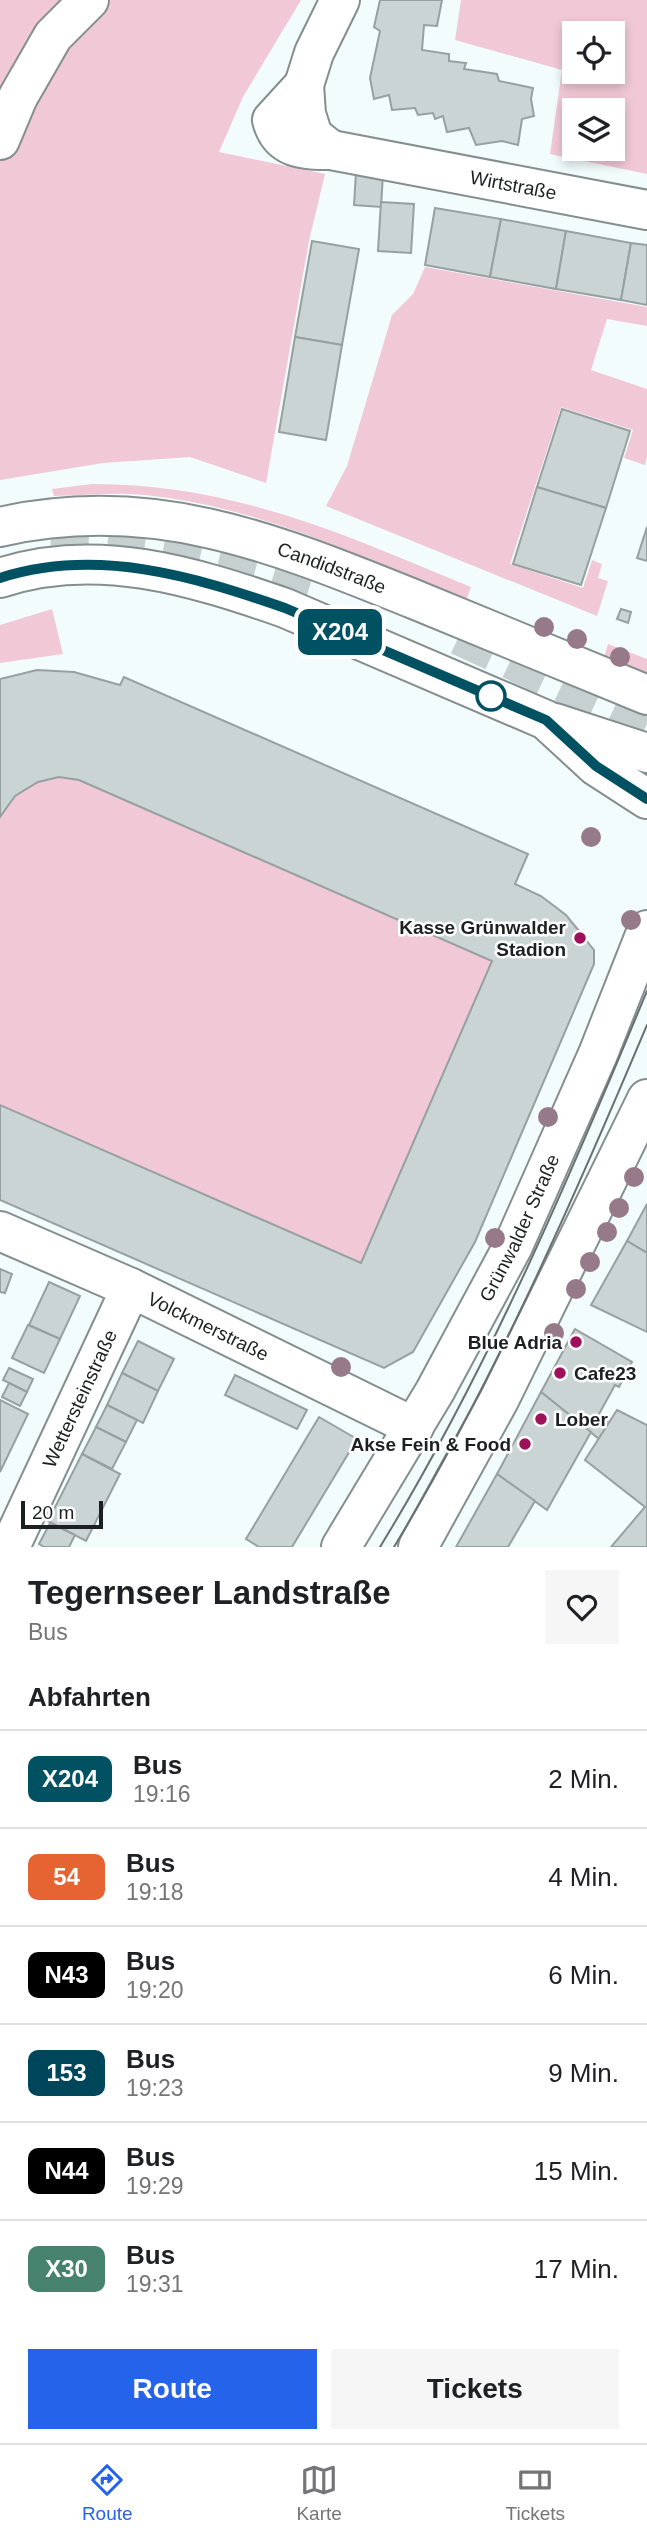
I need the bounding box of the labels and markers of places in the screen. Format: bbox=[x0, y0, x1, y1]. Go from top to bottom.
unlabelled marker bbox=[476, 681, 506, 711]
place label: Kasse Grünwalder Stadion bbox=[399, 917, 567, 960]
marker: Kasse Grünwalder Stadion bbox=[572, 930, 588, 946]
place label: Blue Adria bbox=[468, 1332, 562, 1353]
marker: Blue Adria bbox=[568, 1334, 584, 1350]
place label: Cafe23 bbox=[574, 1363, 636, 1384]
marker: Cafe23 bbox=[552, 1365, 568, 1381]
place label: Lober bbox=[555, 1409, 608, 1430]
marker: Lober bbox=[533, 1411, 549, 1427]
place label: Akse Fein & Food bbox=[351, 1434, 511, 1455]
marker: Akse Fein & Food bbox=[517, 1436, 533, 1452]

